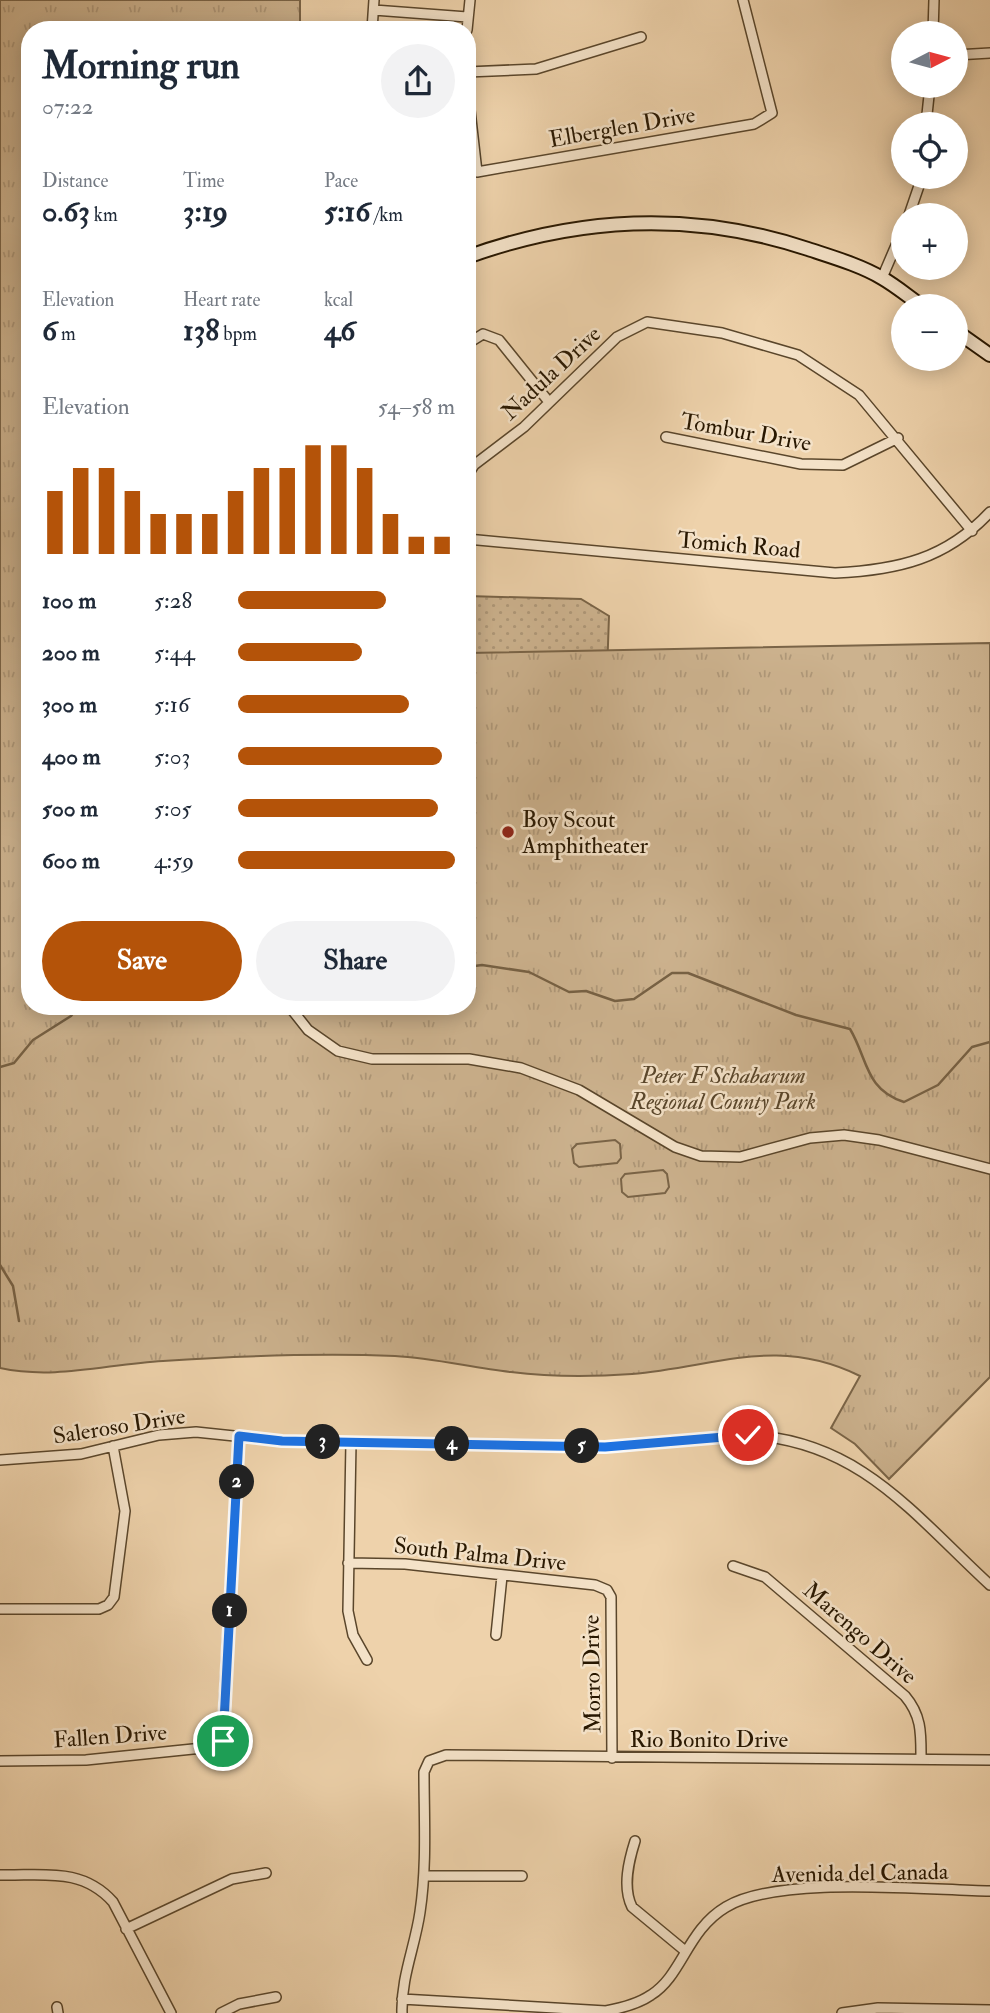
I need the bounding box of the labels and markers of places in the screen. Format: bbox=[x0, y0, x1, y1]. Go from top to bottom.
place label: Boy Scout Amphitheater bbox=[521, 805, 649, 861]
marker: Boy Scout Amphitheater bbox=[500, 824, 516, 840]
pin bbox=[718, 1405, 778, 1465]
pin: 3 bbox=[306, 1424, 340, 1460]
pin: 4 bbox=[434, 1426, 470, 1462]
pin: 5 bbox=[564, 1428, 600, 1464]
pin: 2 bbox=[219, 1464, 254, 1500]
pin: 1 bbox=[212, 1594, 247, 1628]
pin bbox=[193, 1711, 253, 1771]

